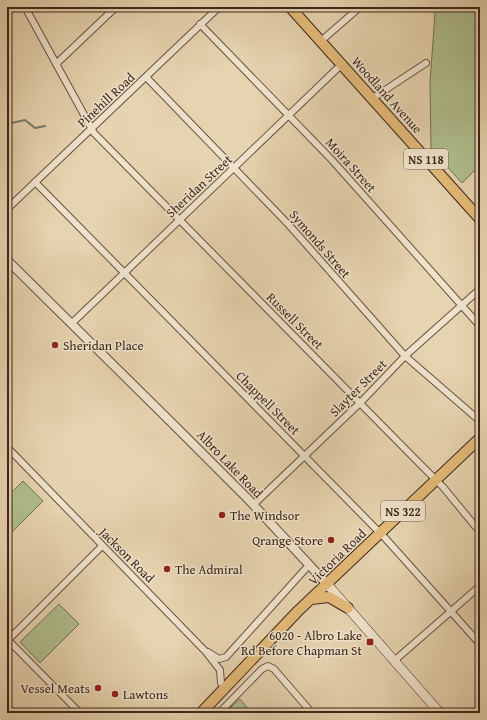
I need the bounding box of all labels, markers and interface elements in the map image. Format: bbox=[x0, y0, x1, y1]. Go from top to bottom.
street label: Woodland Avenue bbox=[347, 52, 427, 138]
street label: Pinehill Road bbox=[73, 68, 139, 132]
street label: Moira Street bbox=[321, 133, 381, 197]
road number: NS 118 bbox=[404, 149, 448, 169]
street label: Sheridan Street bbox=[161, 150, 237, 222]
street label: Symonds Street bbox=[285, 206, 355, 283]
street label: Russell Street bbox=[262, 288, 328, 354]
place label: Sheridan Place bbox=[63, 336, 144, 355]
marker: Sheridan Place bbox=[50, 340, 60, 350]
street label: Slayter Street bbox=[325, 355, 391, 421]
street label: Chappell Street bbox=[232, 367, 305, 440]
street label: Albro Lake Road bbox=[193, 426, 267, 502]
road number: NS 322 bbox=[381, 501, 425, 521]
place label: The Windsor bbox=[230, 506, 300, 525]
marker: The Windsor bbox=[217, 510, 227, 520]
street label: Jackson Road bbox=[94, 522, 159, 587]
street label: Victoria Road bbox=[304, 524, 370, 590]
place label: Qrange Store bbox=[252, 531, 323, 550]
marker: Qrange Store bbox=[326, 535, 336, 545]
place label: The Admiral bbox=[175, 560, 243, 579]
marker: The Admiral bbox=[162, 564, 172, 574]
place label: 6020 - Albro Lake Rd Before Chapman St bbox=[241, 626, 362, 660]
marker: 6020 - Albro Lake Rd Before Chapman St bbox=[365, 637, 375, 647]
place label: Vessel Meats bbox=[21, 679, 90, 698]
marker: Vessel Meats bbox=[93, 683, 103, 693]
place label: Lawtons bbox=[123, 685, 168, 704]
marker: Lawtons bbox=[110, 689, 120, 699]

